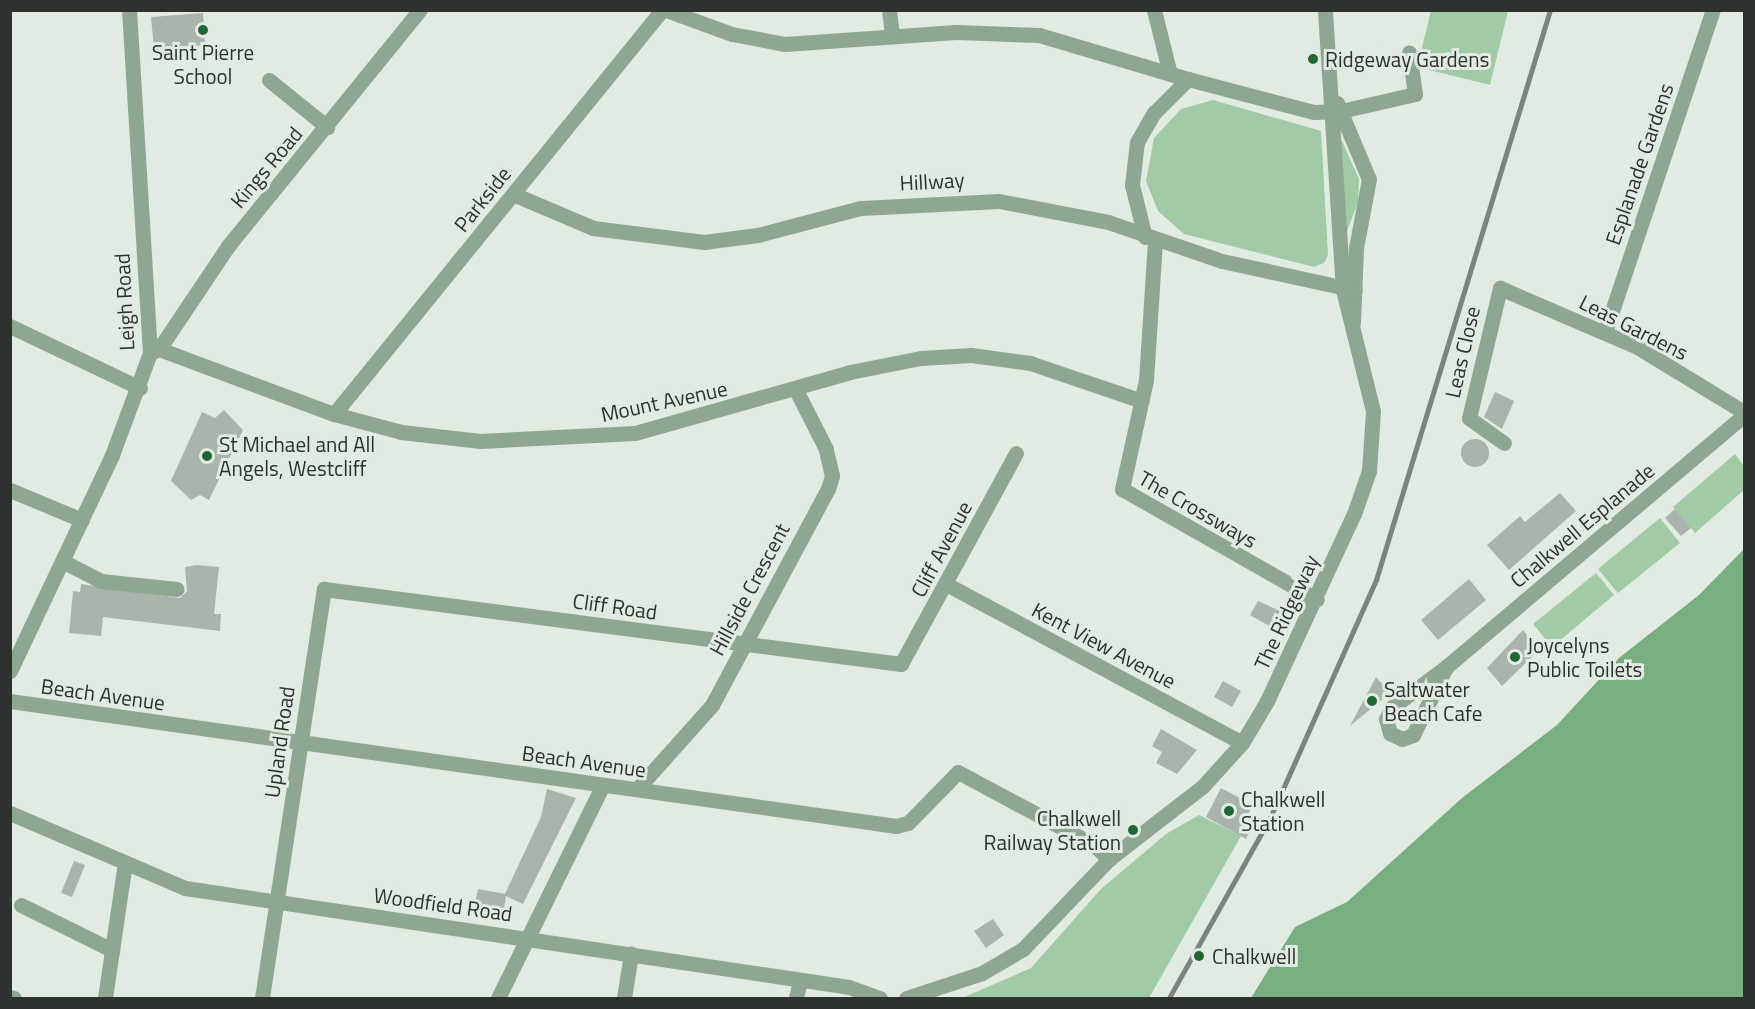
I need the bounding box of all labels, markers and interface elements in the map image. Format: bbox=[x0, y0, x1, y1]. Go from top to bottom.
marker: Saint Pierre School bbox=[196, 23, 210, 37]
place label: Saint Pierre School bbox=[152, 39, 254, 89]
place label: Ridgeway Gardens bbox=[1325, 46, 1489, 72]
marker: Ridgeway Gardens bbox=[1306, 52, 1320, 66]
street label: Esplanade Gardens bbox=[1600, 80, 1678, 248]
street label: Kings Road bbox=[225, 121, 307, 213]
street label: Parkside bbox=[448, 161, 516, 237]
street label: Hillway bbox=[899, 167, 965, 195]
street label: Leigh Road bbox=[109, 253, 139, 351]
street label: Leas Gardens bbox=[1575, 289, 1693, 365]
street label: Leas Close bbox=[1439, 304, 1485, 400]
street label: Mount Avenue bbox=[598, 375, 730, 427]
place label: St Michael and All Angels, Westcliff bbox=[219, 431, 375, 481]
marker: St Michael and All Angels, Westcliff bbox=[200, 449, 214, 463]
street label: Chalkwell Esplanade bbox=[1505, 457, 1659, 593]
street label: The Crossways bbox=[1134, 465, 1262, 553]
street label: Cliff Avenue bbox=[905, 497, 977, 601]
street label: Hillside Crescent bbox=[704, 519, 794, 659]
street label: The Ridgeway bbox=[1248, 551, 1324, 673]
street label: Cliff Road bbox=[571, 588, 659, 624]
street label: Kent View Avenue bbox=[1028, 597, 1180, 693]
place label: Joycelyns Public Toilets bbox=[1527, 632, 1642, 682]
marker: Joycelyns Public Toilets bbox=[1508, 650, 1522, 664]
street label: Beach Avenue bbox=[39, 673, 167, 715]
place label: Saltwater Beach Cafe bbox=[1384, 676, 1482, 726]
street label: Upland Road bbox=[259, 685, 299, 799]
marker: Saltwater Beach Cafe bbox=[1365, 694, 1379, 708]
street label: Beach Avenue bbox=[520, 740, 648, 782]
place label: Chalkwell Station bbox=[1241, 786, 1325, 836]
marker: Chalkwell Station bbox=[1222, 804, 1236, 818]
place label: Chalkwell Railway Station bbox=[984, 805, 1121, 855]
marker: Chalkwell Railway Station bbox=[1126, 823, 1140, 837]
street label: Woodfield Road bbox=[372, 882, 514, 926]
place label: Chalkwell bbox=[1212, 943, 1296, 969]
marker: Chalkwell bbox=[1190, 947, 1208, 965]

